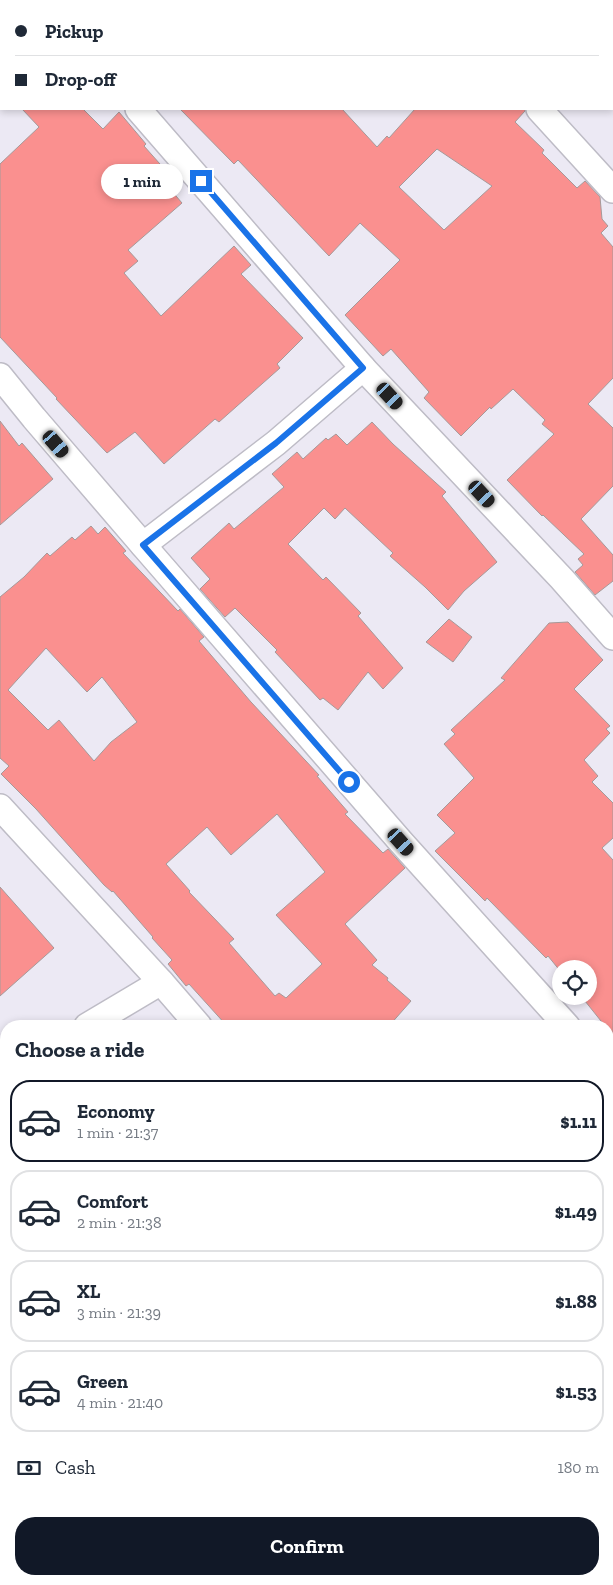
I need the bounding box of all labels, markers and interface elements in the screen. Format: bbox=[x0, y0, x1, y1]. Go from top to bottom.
text: Pickup bbox=[45, 20, 103, 43]
text: Drop-off bbox=[45, 68, 116, 91]
callout: 1 min bbox=[101, 164, 184, 198]
route end bbox=[190, 170, 212, 192]
text: 1 min bbox=[123, 172, 161, 191]
car bbox=[374, 380, 405, 412]
car bbox=[40, 428, 71, 460]
car bbox=[466, 478, 497, 510]
route start bbox=[338, 771, 360, 793]
car bbox=[385, 826, 416, 858]
map controls bbox=[552, 960, 597, 1005]
button: locate bbox=[552, 960, 597, 1005]
text: Choose a ride bbox=[15, 1036, 145, 1063]
icon: car bbox=[17, 1099, 62, 1144]
text: Economy bbox=[77, 1100, 155, 1123]
text: $1.11 bbox=[560, 1110, 597, 1133]
text: 1 min · 21:37 bbox=[77, 1123, 158, 1142]
icon: car bbox=[17, 1189, 62, 1234]
text: Comfort bbox=[77, 1190, 148, 1213]
text: $1.49 bbox=[555, 1200, 597, 1223]
text: 2 min · 21:38 bbox=[77, 1213, 162, 1232]
icon: car bbox=[17, 1279, 62, 1324]
text: XL bbox=[77, 1280, 100, 1303]
text: $1.88 bbox=[555, 1290, 597, 1313]
text: 3 min · 21:39 bbox=[77, 1303, 161, 1322]
icon: car bbox=[17, 1369, 62, 1414]
text: Green bbox=[77, 1370, 128, 1393]
text: $1.53 bbox=[556, 1380, 597, 1403]
text: 4 min · 21:40 bbox=[77, 1393, 163, 1412]
icon: cash bbox=[15, 1454, 43, 1482]
text: Cash bbox=[55, 1456, 95, 1479]
text: 180 m bbox=[558, 1458, 599, 1477]
button: Confirm bbox=[15, 1517, 599, 1575]

